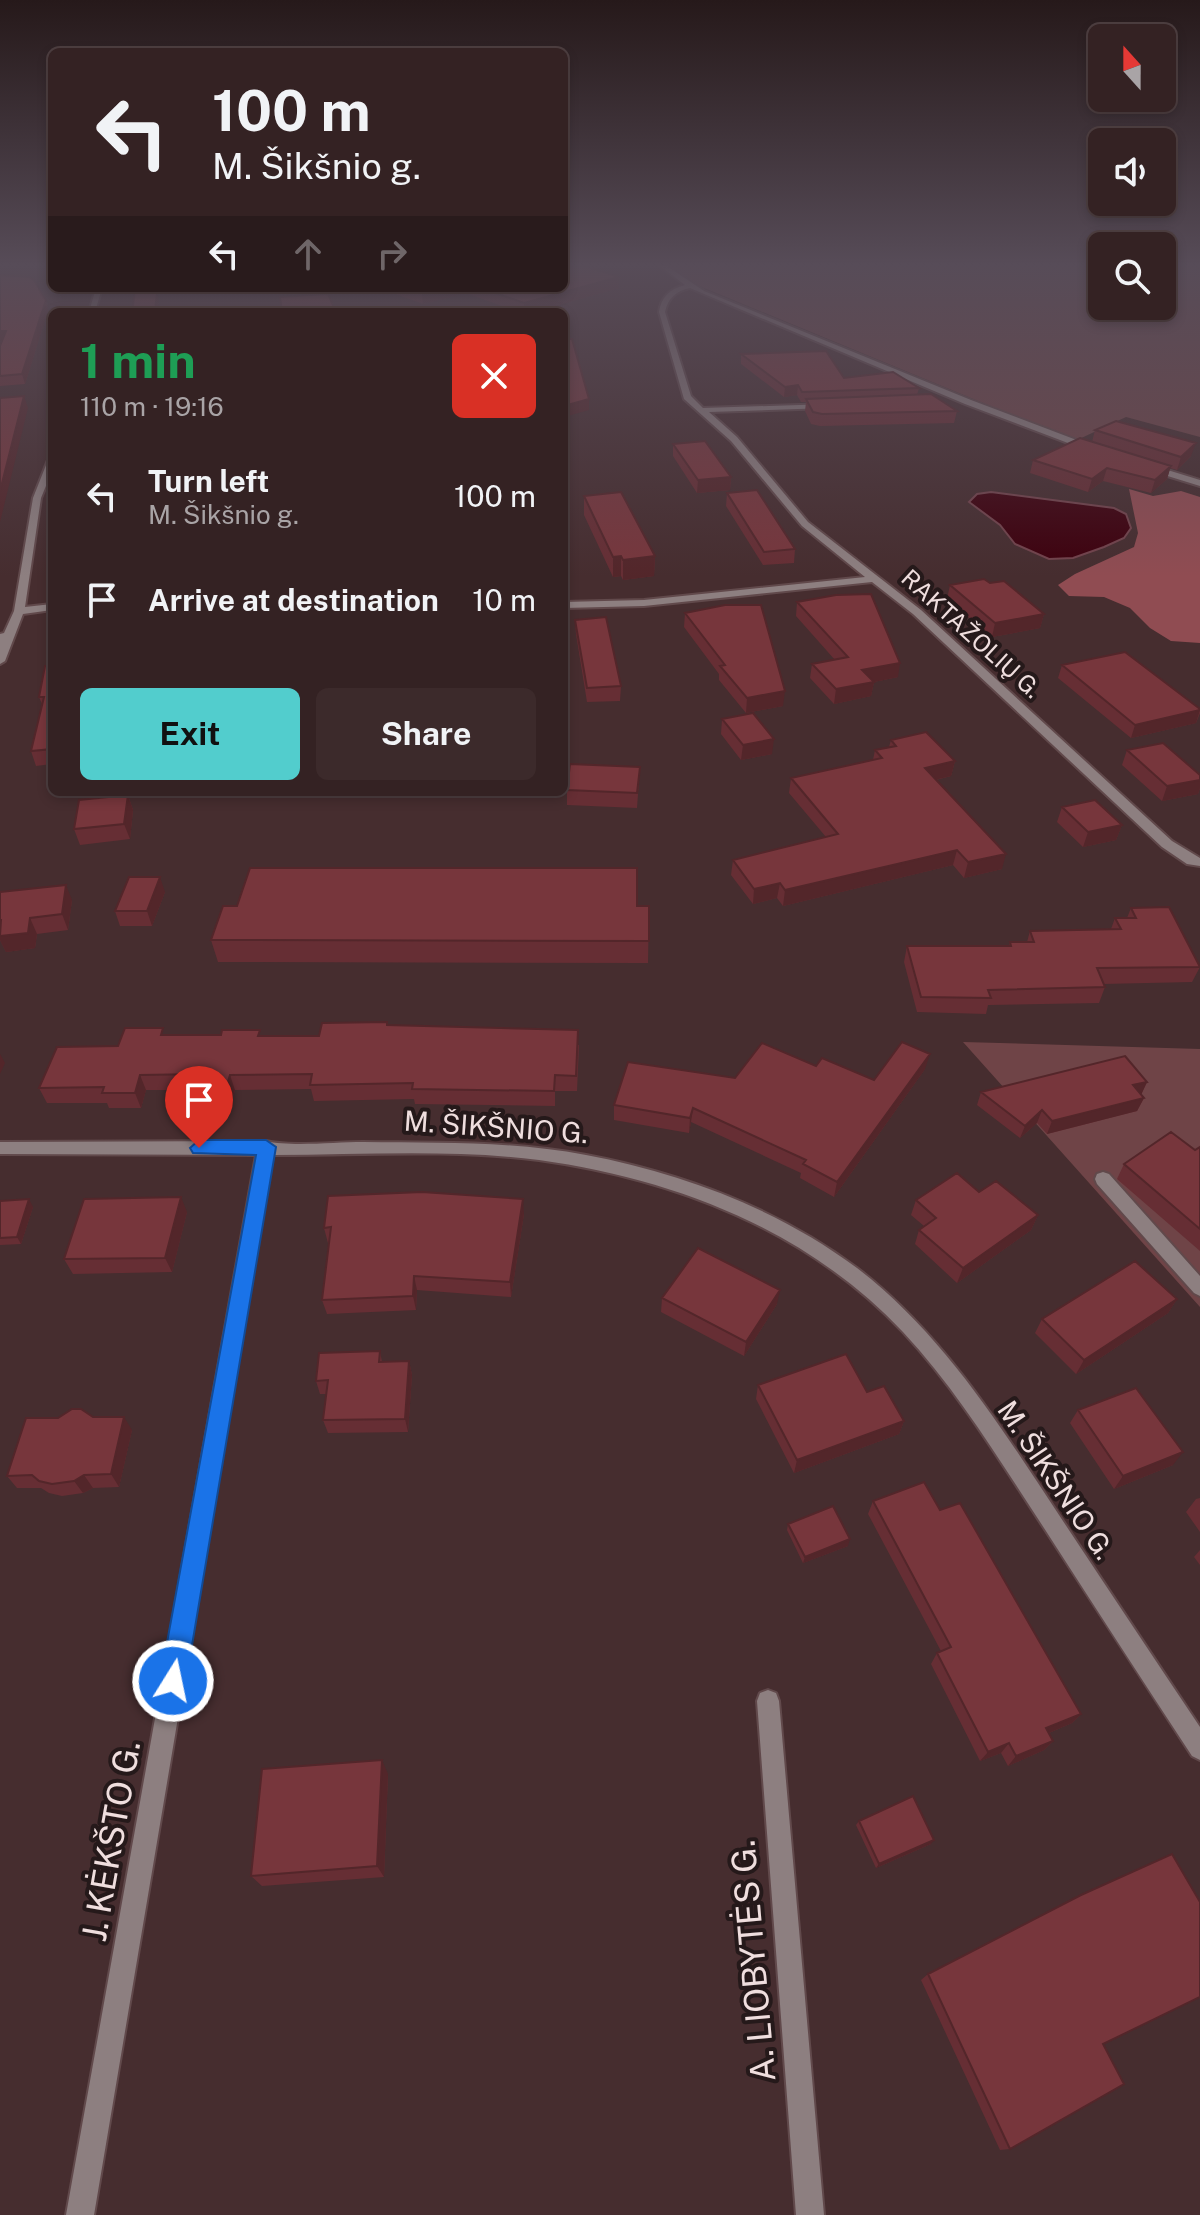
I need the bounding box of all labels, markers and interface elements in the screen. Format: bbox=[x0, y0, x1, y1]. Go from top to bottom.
north arrow bbox=[1088, 24, 1176, 112]
map controls bbox=[1088, 24, 1176, 320]
text: 100 m bbox=[212, 78, 371, 144]
icon: left bbox=[80, 80, 184, 184]
button: sound bbox=[1088, 128, 1176, 216]
text: M. Šikšnio g. bbox=[212, 145, 421, 187]
icon: left bbox=[202, 232, 246, 276]
icon: ahead bbox=[286, 232, 330, 276]
icon: right bbox=[370, 232, 414, 276]
button: search bbox=[1088, 232, 1176, 320]
text: 1 min bbox=[80, 332, 196, 389]
button: close bbox=[452, 334, 536, 418]
text: 110 m · 19:16 bbox=[80, 391, 224, 422]
text: Turn left bbox=[148, 463, 269, 499]
icon: left bbox=[80, 474, 124, 518]
text: 100 m bbox=[454, 478, 536, 514]
text: M. Šikšnio g. bbox=[148, 499, 299, 530]
street label: RAKTAŽOLIŲ G. bbox=[896, 563, 1047, 703]
icon: arrive bbox=[80, 578, 124, 622]
text: Arrive at destination bbox=[148, 582, 439, 618]
text: 10 m bbox=[472, 582, 536, 618]
button: Exit bbox=[80, 688, 300, 780]
button: Share bbox=[316, 688, 536, 780]
pin bbox=[165, 1066, 233, 1148]
icon: arrive bbox=[177, 1078, 221, 1122]
street label: M. ŠIKŠNIO G. bbox=[403, 1104, 589, 1149]
street label: M. ŠIKŠNIO G. bbox=[991, 1394, 1122, 1565]
position arrow bbox=[131, 1639, 215, 1723]
street label: J. KĖKŠTO G. bbox=[74, 1738, 148, 1944]
street label: A. LIOBYTĖS G. bbox=[723, 1838, 783, 2084]

